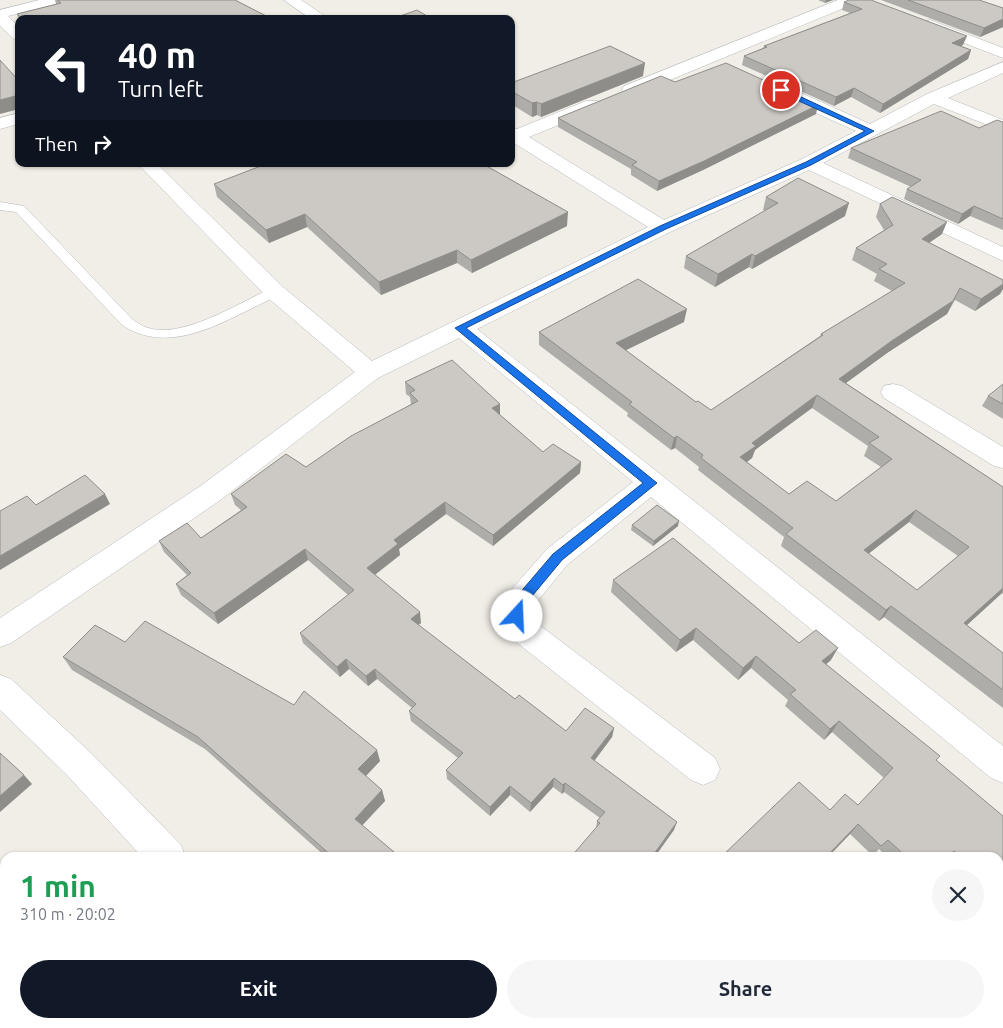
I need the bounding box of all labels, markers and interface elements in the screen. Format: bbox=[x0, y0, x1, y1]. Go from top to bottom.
icon: left bbox=[35, 35, 100, 100]
text: 40 m bbox=[118, 35, 196, 75]
pin bbox=[760, 69, 802, 111]
text: Turn left bbox=[118, 76, 203, 101]
icon: arrive bbox=[767, 76, 795, 104]
icon: right bbox=[88, 130, 116, 158]
text: Then bbox=[35, 133, 78, 155]
position arrow bbox=[490, 589, 542, 641]
text: 1 min bbox=[20, 869, 96, 903]
button: close bbox=[932, 869, 984, 921]
text: 310 m · 20:02 bbox=[20, 905, 116, 923]
button: Exit bbox=[20, 960, 497, 1018]
button: Share bbox=[507, 960, 984, 1018]

